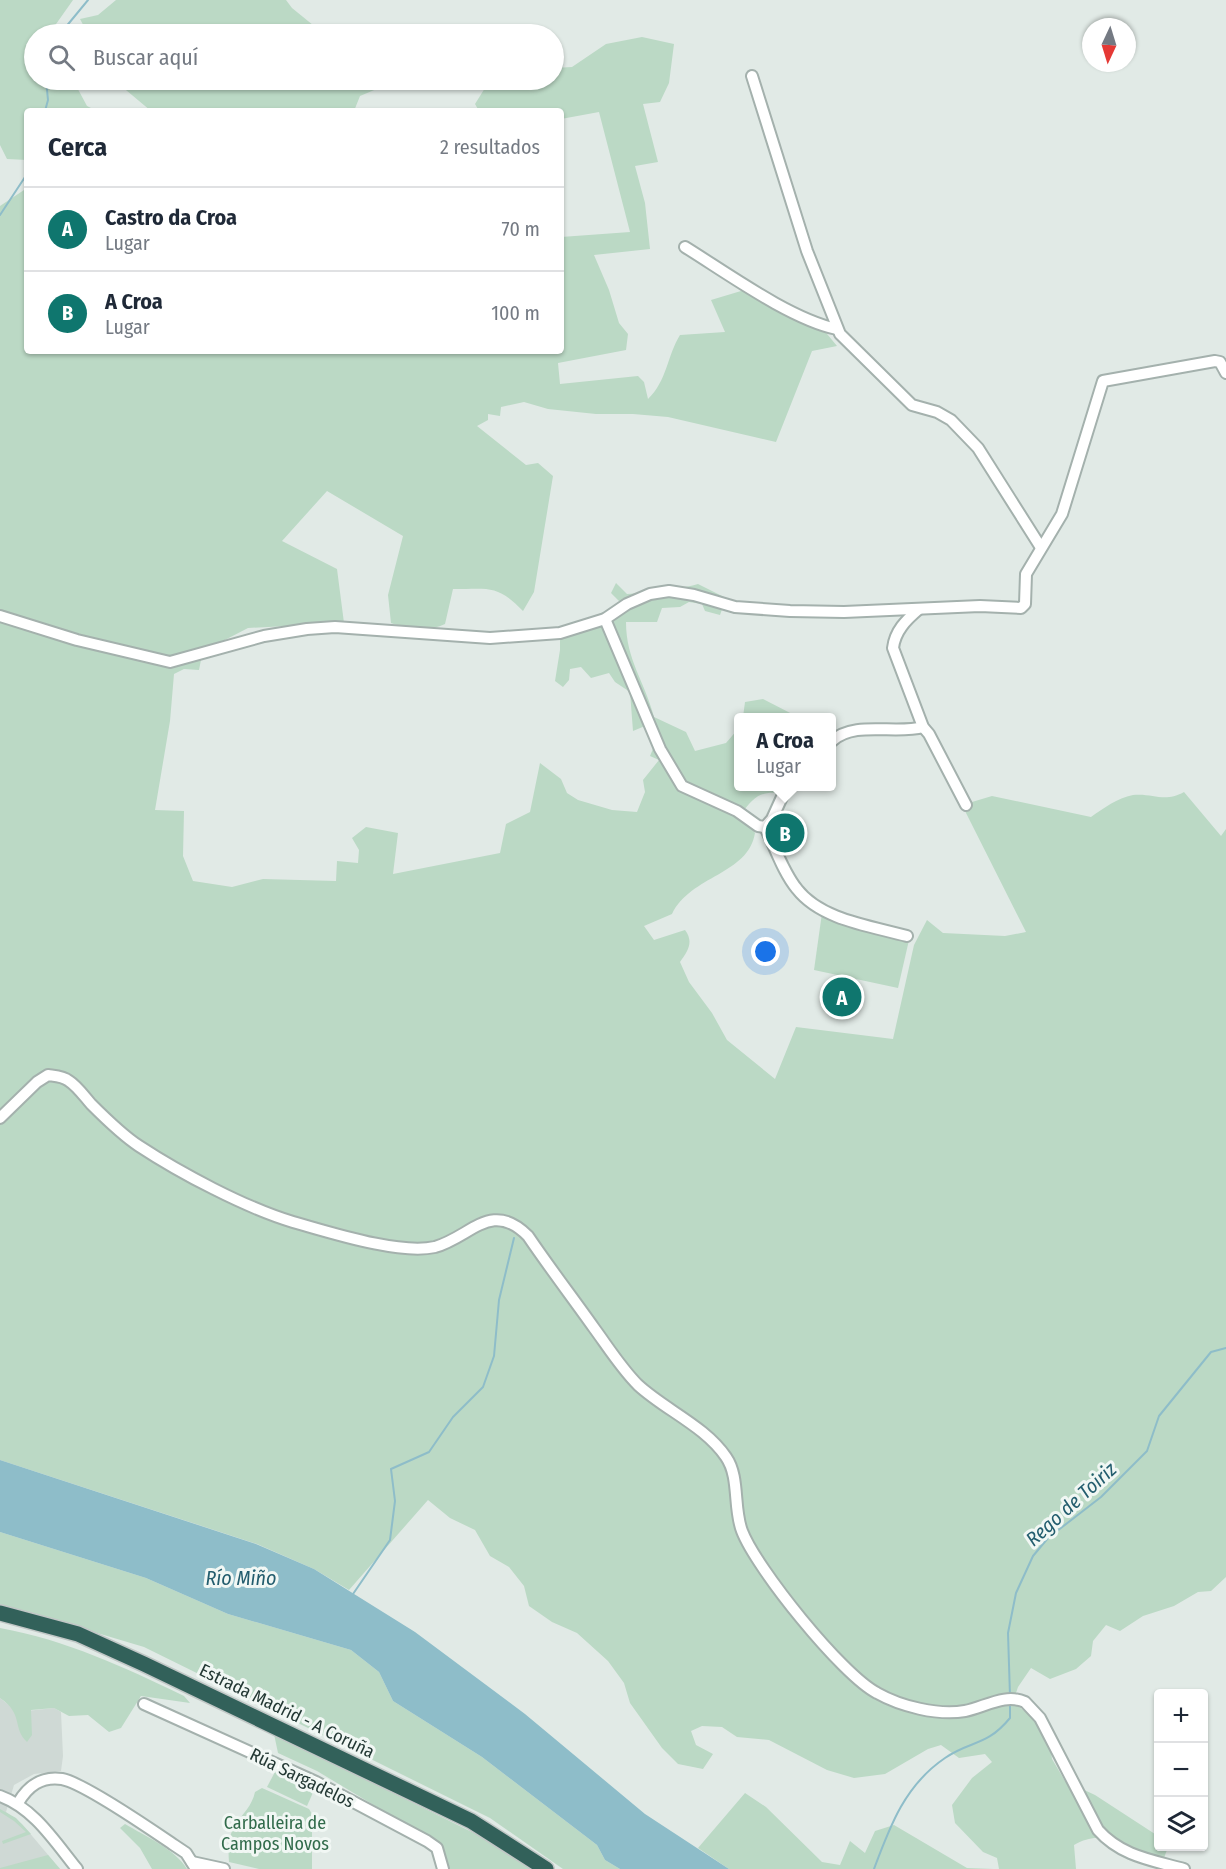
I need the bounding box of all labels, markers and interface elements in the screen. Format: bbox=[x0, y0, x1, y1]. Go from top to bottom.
north arrow bbox=[1082, 18, 1136, 72]
search box bbox=[24, 24, 564, 90]
icon: search bbox=[45, 41, 78, 74]
text: Buscar aquí bbox=[93, 44, 198, 71]
text: Cerca bbox=[48, 132, 107, 163]
text: 2 resultados bbox=[440, 135, 540, 159]
text: Castro da Croa bbox=[105, 204, 237, 231]
text: A bbox=[62, 217, 73, 241]
text: 70 m bbox=[502, 217, 540, 241]
text: Lugar bbox=[105, 231, 150, 255]
text: A Croa bbox=[105, 288, 163, 315]
text: B bbox=[62, 301, 73, 325]
text: 100 m bbox=[491, 301, 540, 325]
text: Lugar bbox=[105, 315, 150, 339]
popup bbox=[734, 713, 836, 791]
text: A Croa bbox=[756, 727, 814, 754]
text: Lugar bbox=[756, 754, 801, 778]
pin: B bbox=[766, 810, 804, 856]
your location bbox=[751, 937, 780, 966]
pin: A bbox=[822, 974, 862, 1020]
water label: Rego de Toiriz bbox=[1021, 1457, 1121, 1551]
water label: Río Miño bbox=[205, 1566, 277, 1590]
street label: Estrada Madrid - A Coruña bbox=[196, 1659, 378, 1763]
map controls bbox=[1154, 1689, 1208, 1851]
button: + bbox=[1154, 1689, 1208, 1743]
street label: Rúa Sargadelos bbox=[246, 1743, 358, 1813]
button: − bbox=[1154, 1743, 1208, 1797]
button: layers bbox=[1154, 1797, 1208, 1851]
park label: Carballeira de Campos Novos bbox=[221, 1812, 329, 1855]

